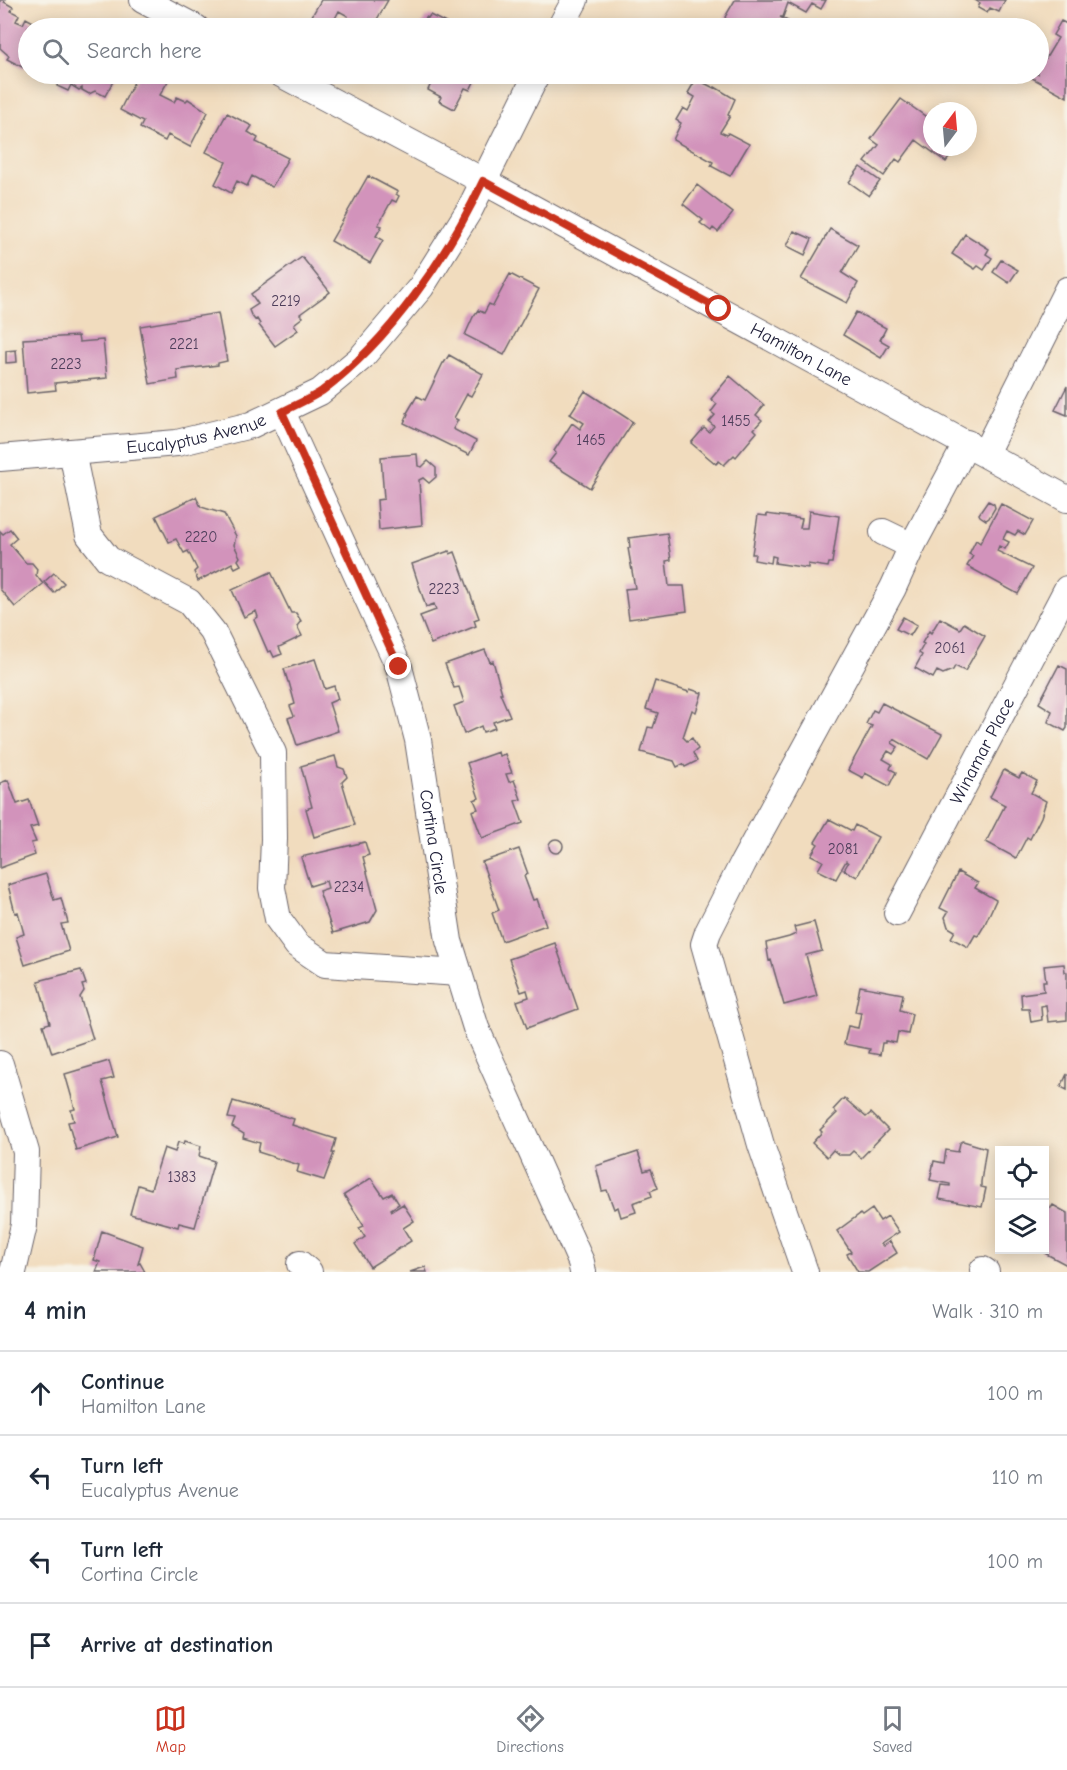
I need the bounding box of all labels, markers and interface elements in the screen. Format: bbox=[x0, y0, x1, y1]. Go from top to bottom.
search box bbox=[18, 18, 1049, 84]
icon: search bbox=[39, 35, 72, 68]
text: Search here bbox=[87, 38, 202, 64]
north arrow bbox=[923, 102, 977, 156]
house number: 2219 bbox=[271, 292, 301, 310]
route start bbox=[705, 295, 731, 321]
street label: Hamilton Lane bbox=[747, 319, 855, 391]
house number: 2221 bbox=[169, 335, 199, 353]
house number: 2223 bbox=[50, 355, 82, 373]
street label: Eucalyptus Avenue bbox=[126, 409, 270, 458]
house number: 1455 bbox=[721, 412, 751, 430]
house number: 1465 bbox=[576, 431, 606, 449]
house number: 2220 bbox=[185, 528, 217, 546]
house number: 2223 bbox=[428, 580, 460, 598]
house number: 2061 bbox=[934, 639, 966, 657]
route end bbox=[385, 653, 411, 679]
street label: Winamar Place bbox=[946, 694, 1019, 808]
street label: Cortina Circle bbox=[415, 788, 452, 896]
house number: 2081 bbox=[828, 840, 858, 858]
house number: 2234 bbox=[334, 878, 364, 896]
map controls bbox=[995, 1146, 1049, 1254]
button: locate bbox=[995, 1146, 1049, 1200]
house number: 1383 bbox=[168, 1168, 196, 1186]
button: layers bbox=[995, 1200, 1049, 1254]
text: 4 min bbox=[24, 1296, 87, 1326]
text: Walk · 310 m bbox=[932, 1300, 1043, 1323]
text: Continue bbox=[81, 1369, 164, 1395]
icon: ahead bbox=[24, 1377, 57, 1410]
text: 100 m bbox=[988, 1382, 1043, 1405]
text: Hamilton Lane bbox=[81, 1395, 206, 1418]
text: Turn left bbox=[81, 1453, 163, 1479]
icon: left bbox=[24, 1461, 57, 1494]
text: 110 m bbox=[992, 1466, 1043, 1489]
text: Eucalyptus Avenue bbox=[81, 1479, 239, 1502]
text: Turn left bbox=[81, 1537, 163, 1563]
icon: left bbox=[24, 1545, 57, 1578]
text: 100 m bbox=[988, 1550, 1043, 1573]
text: Cortina Circle bbox=[81, 1563, 198, 1586]
icon: arrive bbox=[24, 1629, 57, 1662]
text: Arrive at destination bbox=[81, 1632, 273, 1658]
tab: Map bbox=[154, 1702, 187, 1756]
tab: Directions bbox=[496, 1702, 564, 1756]
tab: Saved bbox=[873, 1702, 913, 1756]

